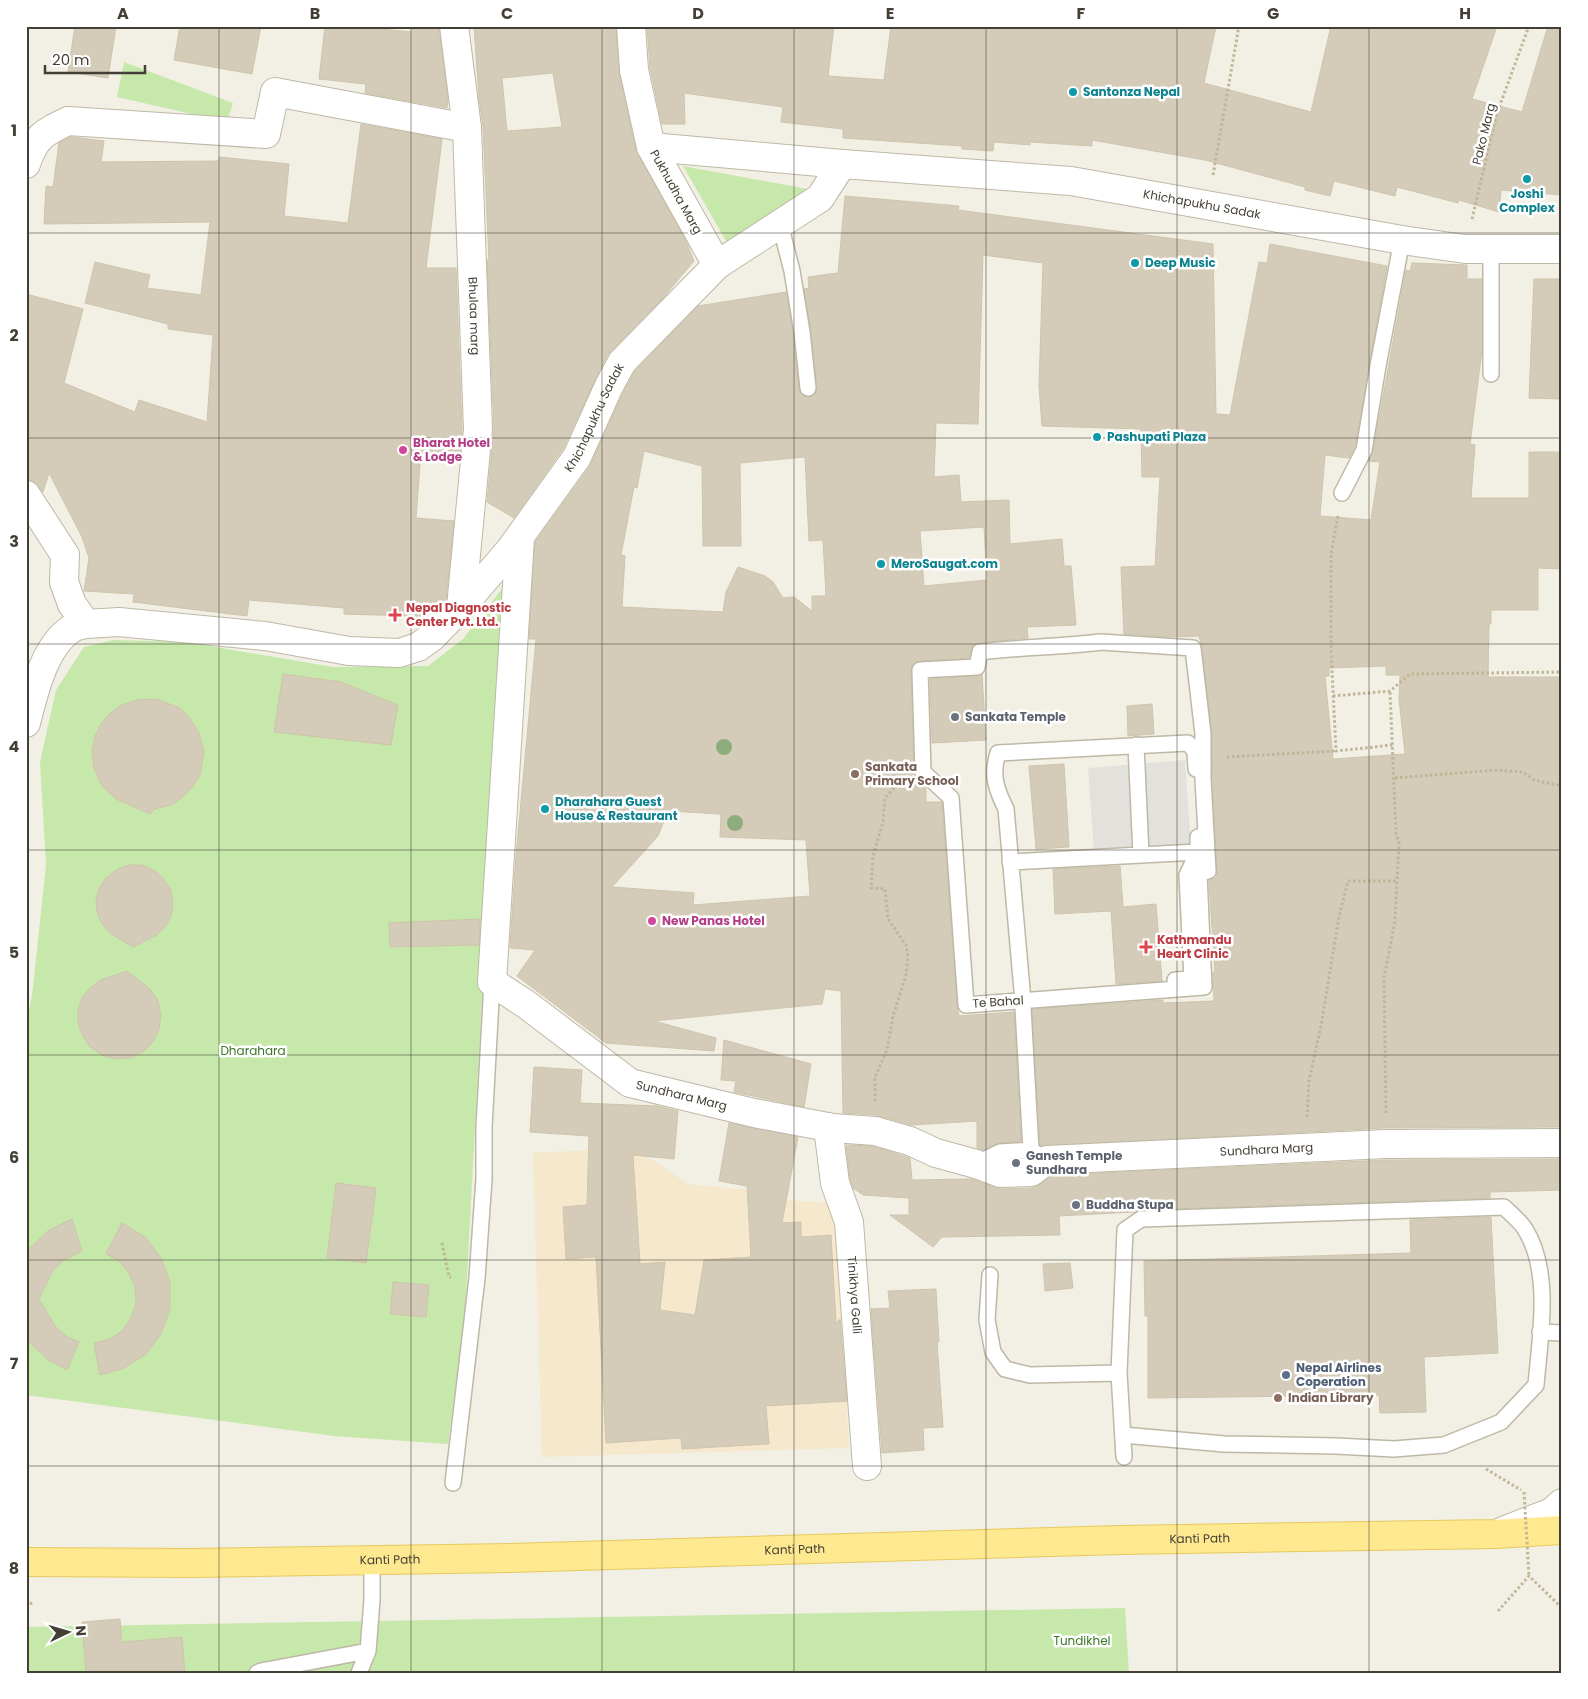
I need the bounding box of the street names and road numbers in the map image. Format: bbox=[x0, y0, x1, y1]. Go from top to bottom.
street label: Pako Marg bbox=[1468, 101, 1499, 167]
street label: Pukhudha Marg bbox=[646, 146, 707, 237]
street label: Khichapukhu Sadak bbox=[1142, 185, 1263, 223]
street label: Bhulaa marg bbox=[464, 277, 484, 355]
street label: Khichapukhu Sadak bbox=[560, 359, 628, 475]
street label: Te Bahal bbox=[972, 991, 1024, 1012]
street label: Sundhara Marg bbox=[634, 1076, 729, 1114]
street label: Sundhara Marg bbox=[1220, 1138, 1313, 1160]
street label: Tinikhya Galli bbox=[844, 1255, 866, 1335]
street label: Kanti Path bbox=[1169, 1529, 1230, 1547]
street label: Kanti Path bbox=[764, 1540, 825, 1558]
street label: Kanti Path bbox=[359, 1550, 420, 1568]

